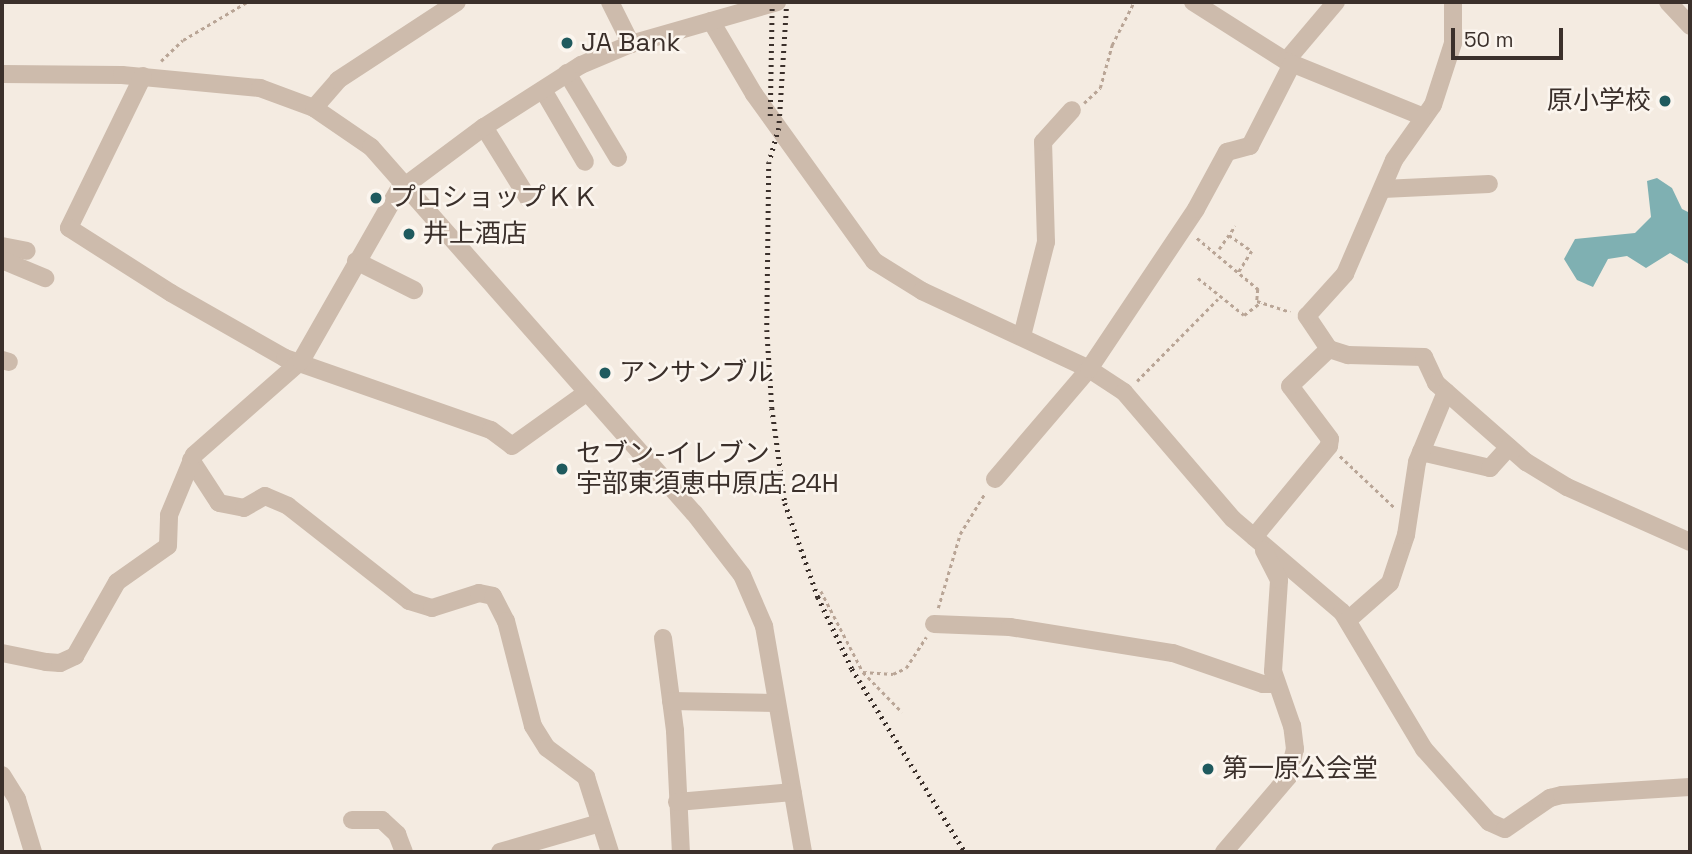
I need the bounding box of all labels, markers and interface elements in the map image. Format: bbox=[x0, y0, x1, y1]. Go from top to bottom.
scale bar bbox=[1454, 14, 1566, 58]
text: 50 m bbox=[1464, 26, 1514, 53]
place label: JA Bank bbox=[581, 27, 681, 59]
marker: JA Bank bbox=[559, 35, 575, 51]
place label: 原小学校 bbox=[1547, 85, 1651, 117]
marker: 原小学校 bbox=[1657, 93, 1673, 109]
place label: プロショップＫＫ bbox=[390, 182, 598, 214]
marker: プロショップＫＫ bbox=[368, 190, 384, 206]
place label: 井上酒店 bbox=[423, 218, 527, 250]
marker: 井上酒店 bbox=[401, 226, 417, 242]
place label: アンサンブル bbox=[619, 357, 775, 389]
marker: アンサンブル bbox=[597, 365, 613, 381]
place label: セブン-イレブン 宇部東須恵中原店 24H bbox=[576, 438, 839, 500]
marker: セブン-イレブン 宇部東須恵中原店 24H bbox=[554, 461, 570, 477]
place label: 第一原公会堂 bbox=[1222, 753, 1378, 785]
marker: 第一原公会堂 bbox=[1200, 761, 1216, 777]

